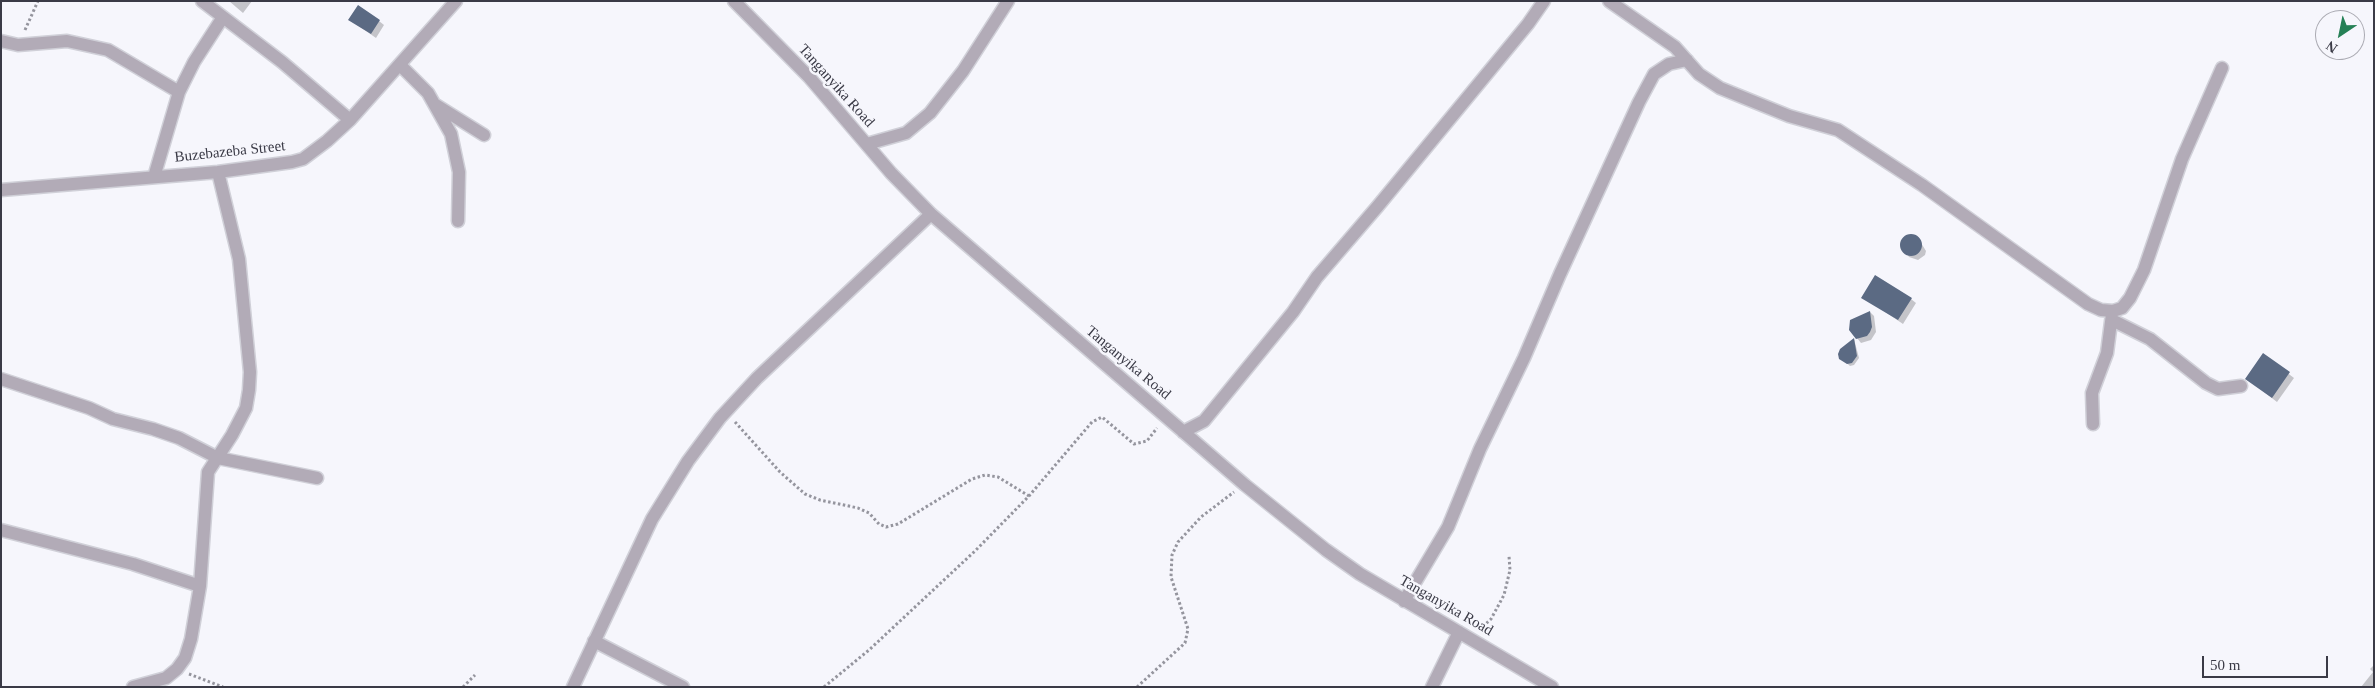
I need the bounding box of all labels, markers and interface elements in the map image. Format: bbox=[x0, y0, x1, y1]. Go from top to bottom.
north arrow bbox=[2315, 10, 2365, 60]
text: N bbox=[2324, 38, 2340, 56]
street label: Tanganyika Road bbox=[794, 41, 878, 131]
street label: Buzebazeba Street bbox=[174, 137, 286, 167]
street label: Tanganyika Road bbox=[1082, 322, 1174, 404]
street label: Tanganyika Road bbox=[1396, 572, 1496, 640]
scale bar bbox=[2205, 646, 2331, 678]
text: 50 m bbox=[2210, 657, 2240, 673]

